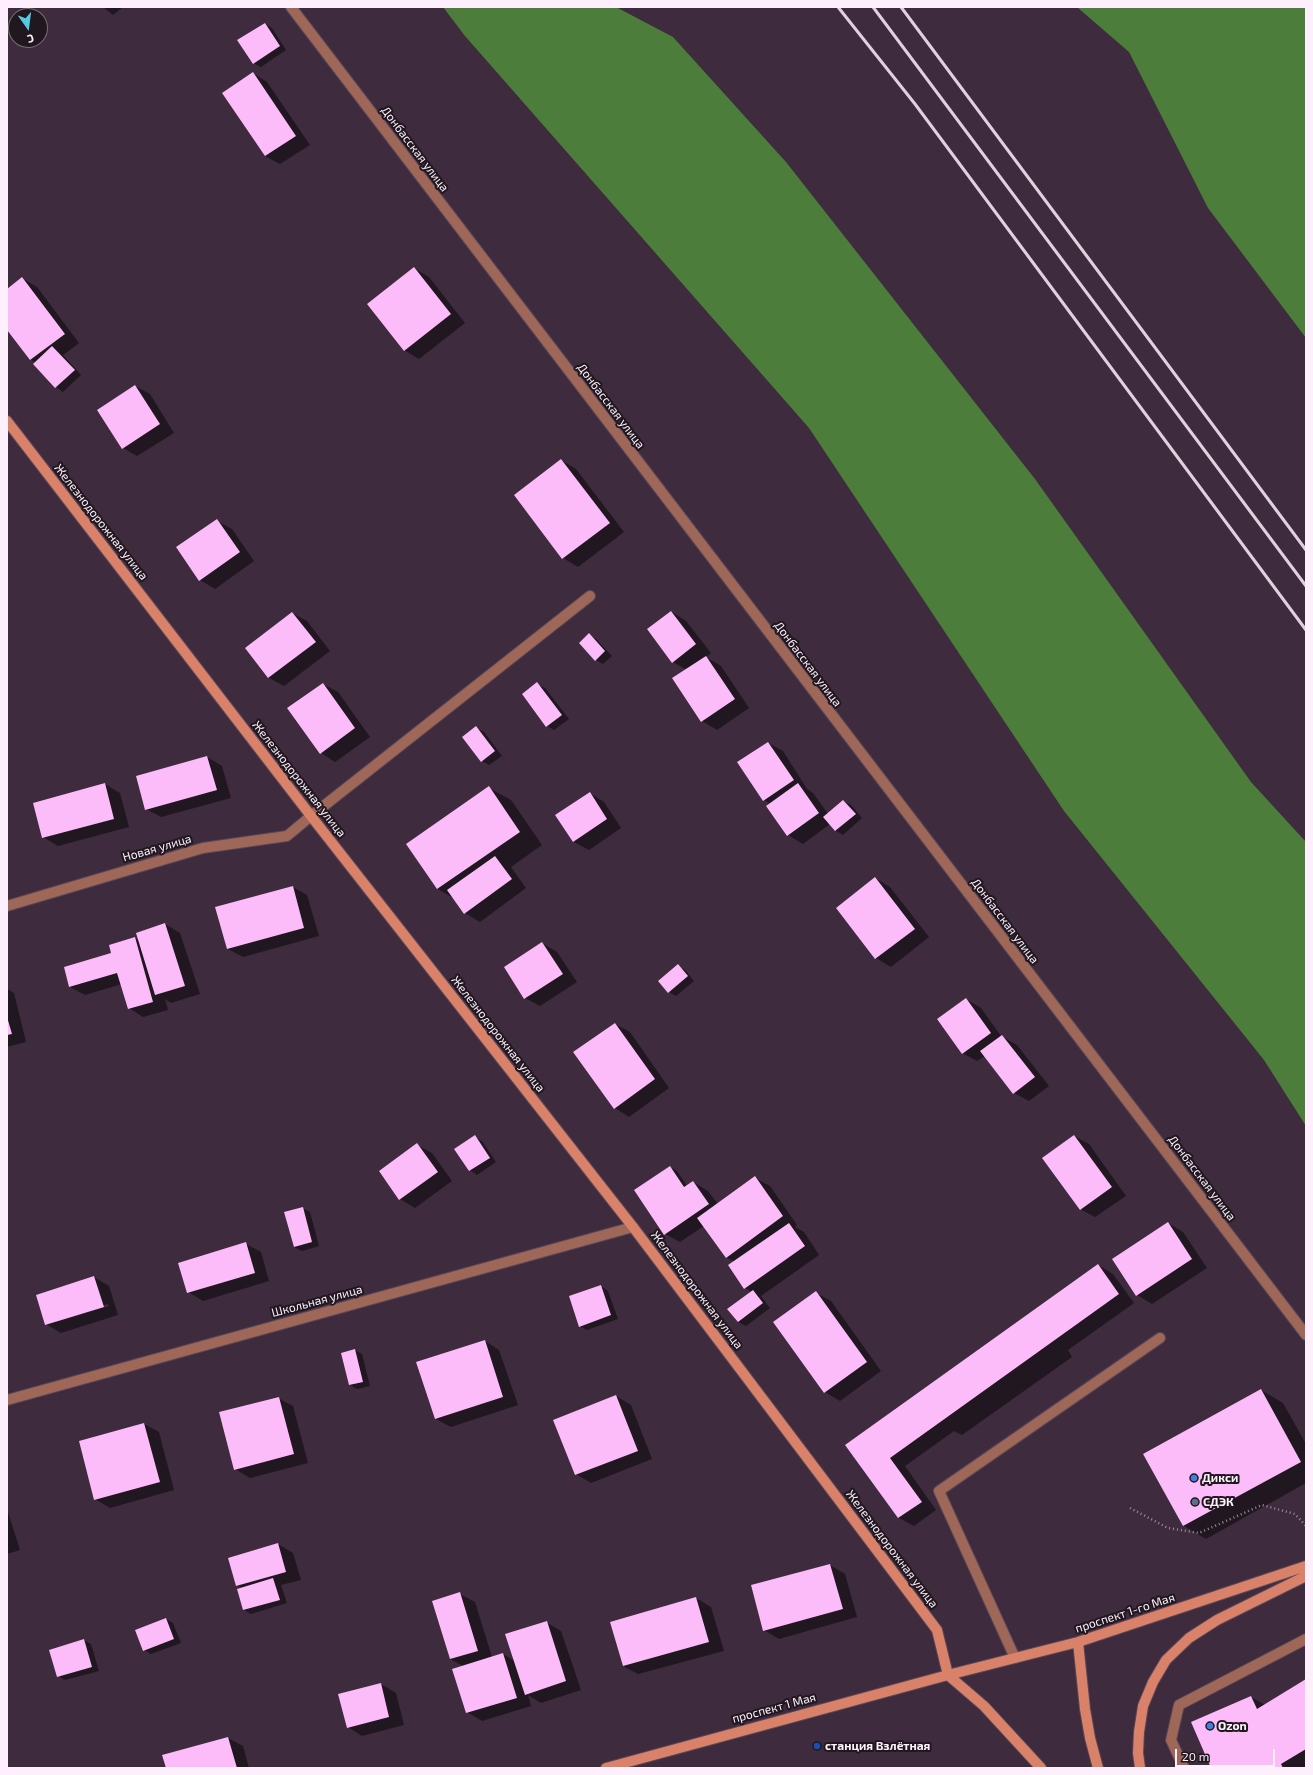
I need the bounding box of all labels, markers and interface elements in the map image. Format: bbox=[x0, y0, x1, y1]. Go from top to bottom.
north arrow bbox=[8, 8, 48, 48]
text: С bbox=[26, 32, 35, 46]
street label: Донбасская улица bbox=[378, 103, 452, 195]
street label: Донбасская улица bbox=[574, 360, 648, 452]
street label: Железнодорожная улица bbox=[51, 461, 151, 583]
street label: Донбасская улица bbox=[771, 618, 845, 710]
street label: Железнодорожная улица bbox=[249, 718, 349, 840]
street label: Новая улица bbox=[121, 831, 193, 865]
street label: Донбасская улица bbox=[968, 875, 1042, 967]
street label: Железнодорожная улица bbox=[448, 973, 548, 1095]
street label: Донбасская улица bbox=[1165, 1132, 1239, 1224]
street label: Железнодорожная улица bbox=[648, 1228, 746, 1352]
street label: Школьная улица bbox=[270, 1282, 364, 1320]
place label: Дикси bbox=[1202, 1471, 1238, 1485]
marker: Дикси bbox=[1189, 1473, 1199, 1483]
street label: Железнодорожная улица bbox=[843, 1487, 941, 1611]
place label: СДЭК bbox=[1203, 1495, 1234, 1509]
marker: СДЭК bbox=[1190, 1497, 1200, 1507]
street label: проспект 1-го Мая bbox=[1073, 1590, 1177, 1636]
street label: проспект 1 Мая bbox=[731, 1690, 817, 1726]
place label: Ozon bbox=[1218, 1719, 1247, 1733]
marker: Ozon bbox=[1205, 1721, 1215, 1731]
place label: станция Взлётная bbox=[825, 1739, 930, 1753]
marker: станция Взлётная bbox=[812, 1741, 822, 1751]
scale bar bbox=[1177, 1741, 1277, 1767]
text: 20 m bbox=[1182, 1749, 1209, 1763]

